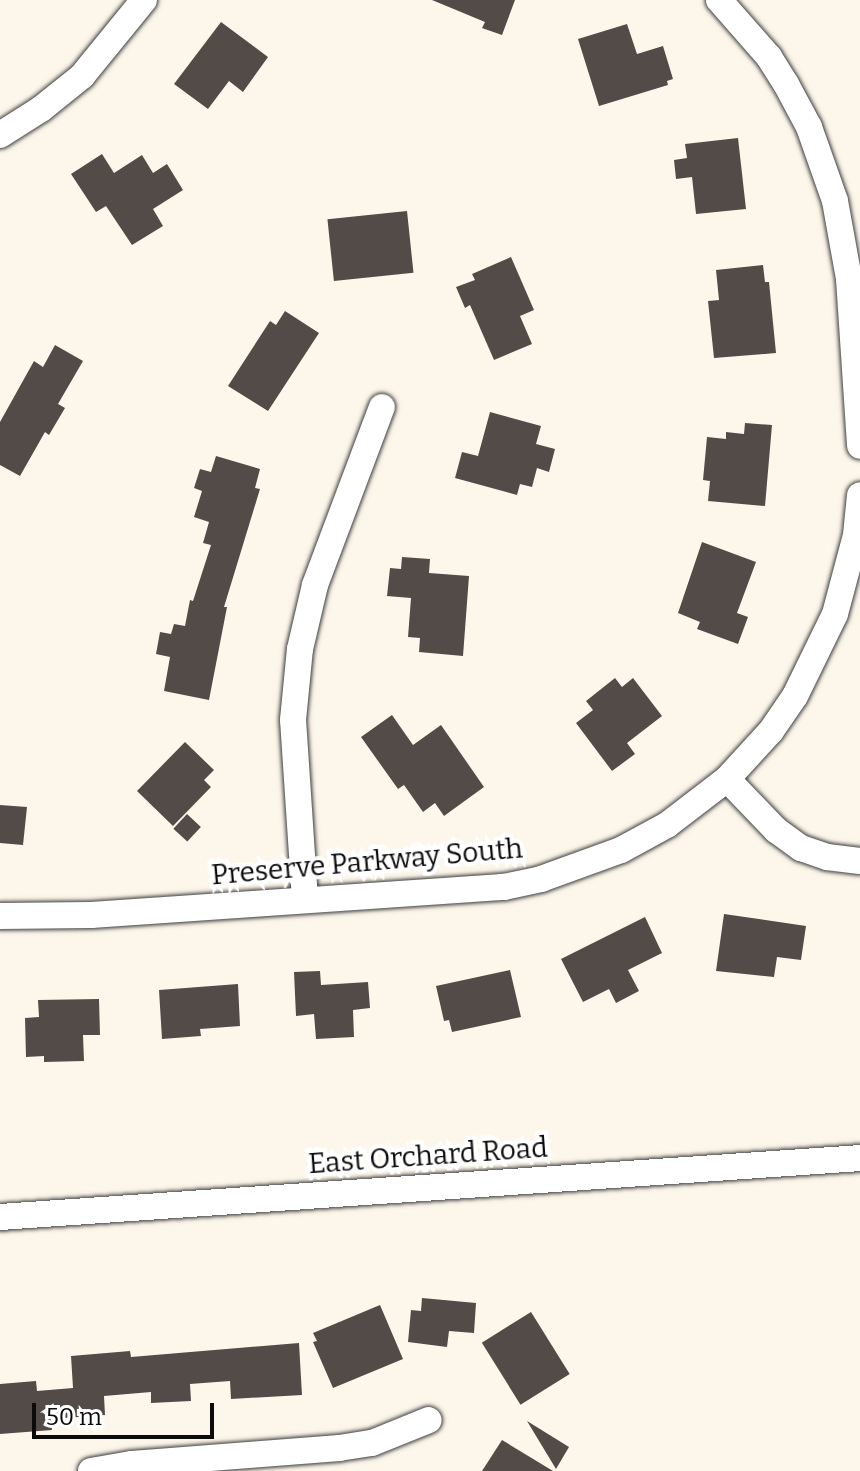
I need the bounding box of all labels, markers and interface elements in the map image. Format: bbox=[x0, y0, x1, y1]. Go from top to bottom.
street label: Preserve Parkway South bbox=[210, 832, 524, 892]
street label: East Orchard Road bbox=[307, 1131, 549, 1181]
scale bar bbox=[36, 1387, 218, 1437]
text: 50 m bbox=[46, 1403, 102, 1431]

